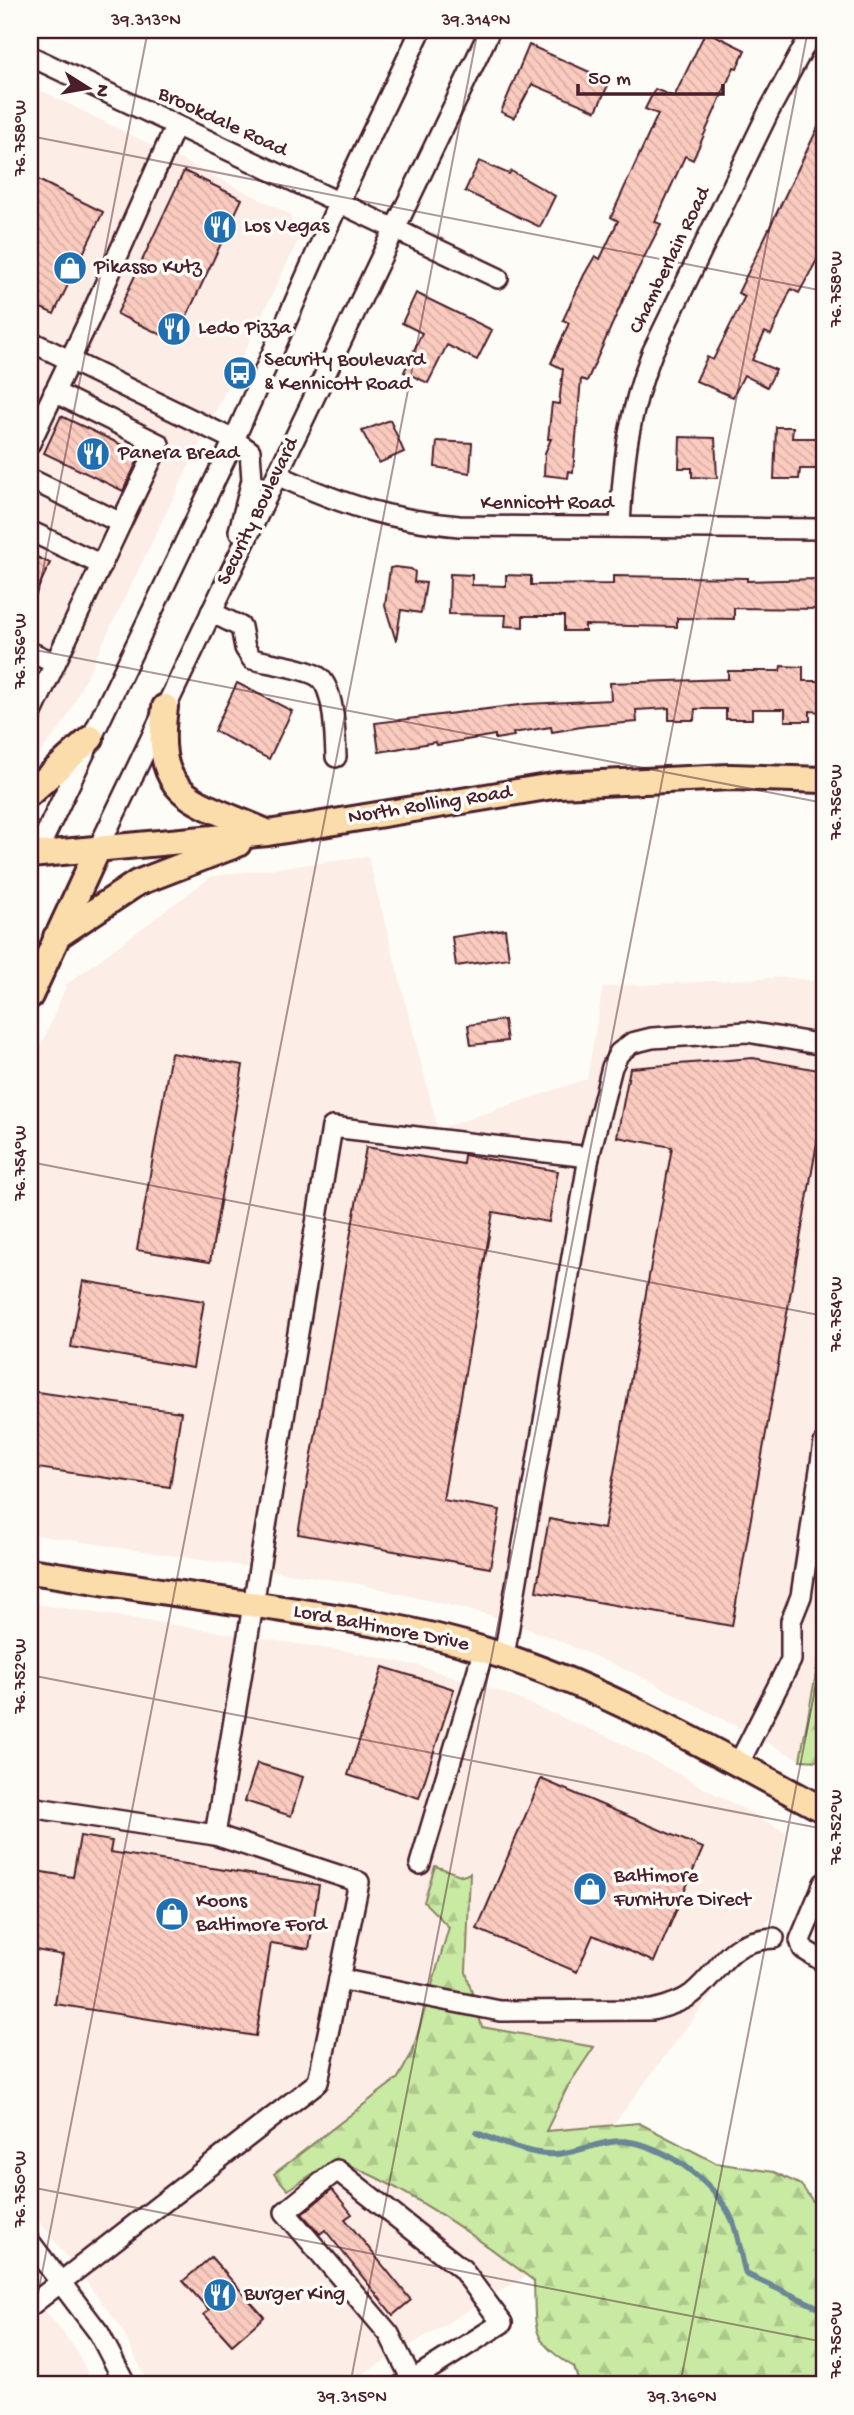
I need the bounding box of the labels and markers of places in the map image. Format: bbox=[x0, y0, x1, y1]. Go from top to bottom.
restaurant icon: Los Vegas bbox=[201, 208, 239, 246]
place label: Los Vegas bbox=[244, 215, 330, 240]
shop icon: Pikasso Kutz bbox=[51, 249, 89, 287]
place label: Pikasso Kutz bbox=[93, 256, 202, 281]
restaurant icon: Ledo Pizza bbox=[155, 310, 193, 348]
place label: Ledo Pizza bbox=[198, 317, 292, 342]
place label: Security Boulevard & Kennicott Road bbox=[264, 349, 427, 398]
bus stop icon: Security Boulevard & Kennicott Road bbox=[221, 354, 259, 392]
restaurant icon: Panera Bread bbox=[74, 435, 112, 473]
place label: Panera Bread bbox=[117, 442, 241, 467]
place label: Baltimore Furniture Direct bbox=[613, 1865, 753, 1914]
shop icon: Baltimore Furniture Direct bbox=[571, 1870, 609, 1908]
place label: Koons Baltimore Ford bbox=[195, 1890, 328, 1939]
shop icon: Koons Baltimore Ford bbox=[153, 1895, 191, 1933]
restaurant icon: Burger King bbox=[201, 2276, 239, 2314]
place label: Burger King bbox=[243, 2283, 345, 2308]

